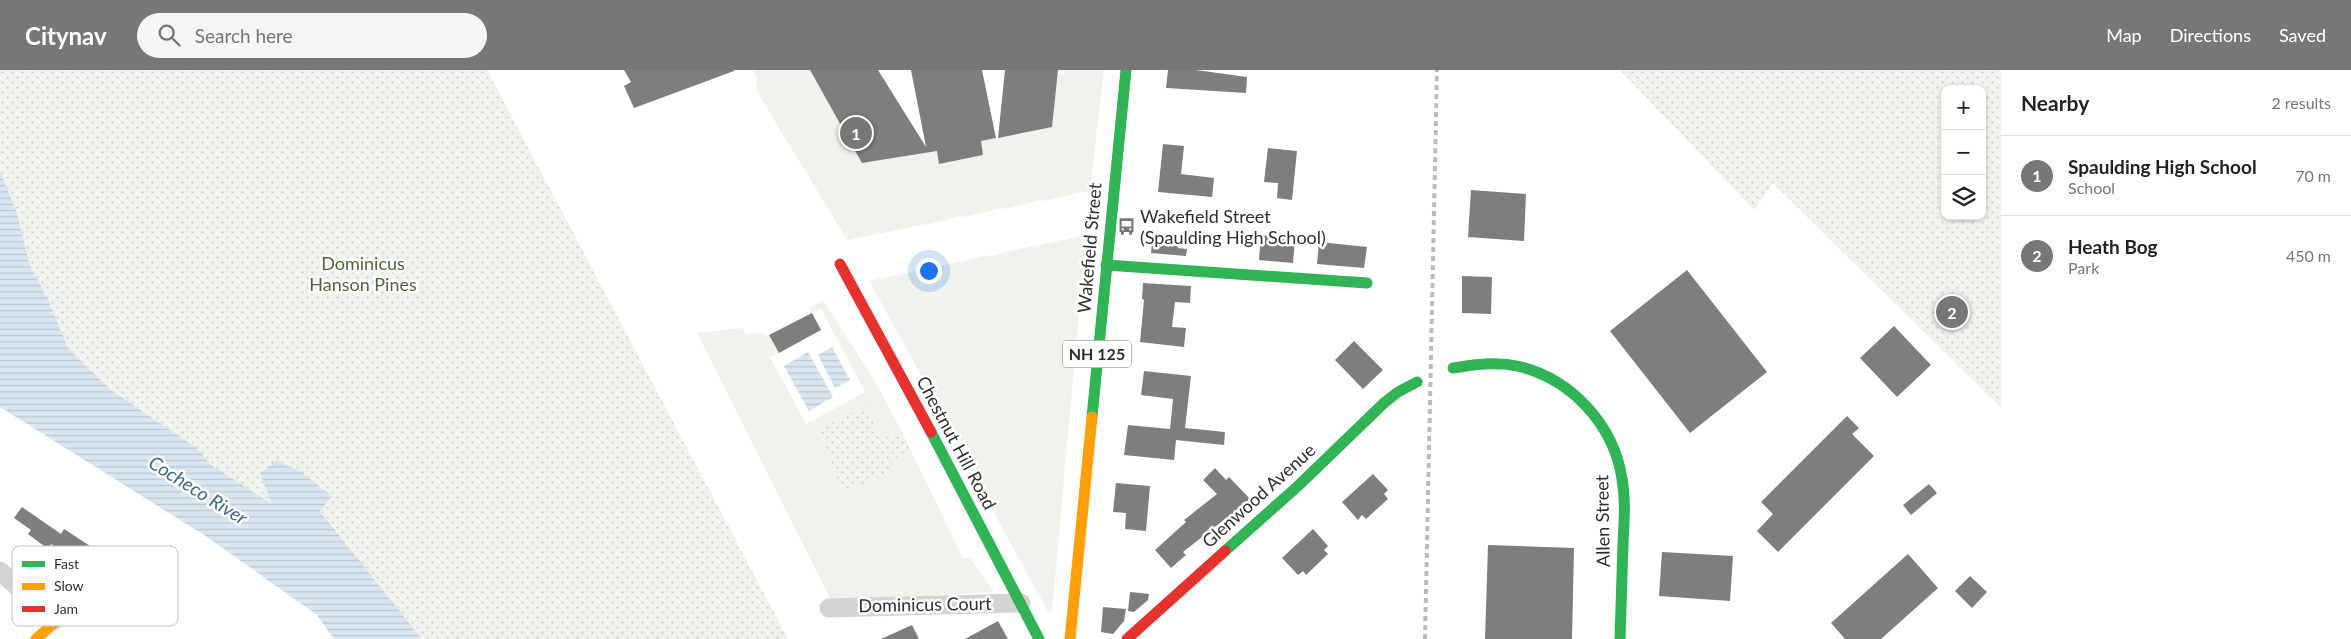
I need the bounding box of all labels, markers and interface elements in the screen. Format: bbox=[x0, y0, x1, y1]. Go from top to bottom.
search box bbox=[137, 13, 487, 58]
text: Citynav bbox=[25, 21, 107, 50]
icon: search bbox=[155, 21, 183, 49]
text: Search here bbox=[195, 24, 293, 47]
text: Map bbox=[2106, 24, 2142, 46]
text: Directions bbox=[2170, 24, 2251, 46]
text: Saved bbox=[2279, 24, 2326, 46]
map controls bbox=[1941, 85, 1986, 220]
button: + bbox=[1941, 85, 1986, 130]
text: Nearby bbox=[2021, 90, 2089, 115]
text: 2 results bbox=[2271, 93, 2331, 112]
pin: 1 bbox=[840, 114, 872, 152]
button: − bbox=[1941, 130, 1986, 175]
text: Spaulding High School bbox=[2068, 155, 2257, 178]
text: 1 bbox=[2032, 166, 2042, 185]
text: 70 m bbox=[2295, 166, 2331, 185]
button: layers bbox=[1941, 175, 1986, 220]
text: School bbox=[2068, 178, 2115, 197]
street label: Wakefield Street bbox=[1072, 181, 1106, 314]
place label: Wakefield Street (Spaulding High School) bbox=[1140, 205, 1326, 248]
bus stop icon: Wakefield Street (Spaulding High School) bbox=[1116, 217, 1136, 237]
text: Heath Bog bbox=[2068, 235, 2158, 258]
text: 2 bbox=[2032, 246, 2042, 265]
text: 450 m bbox=[2286, 246, 2331, 265]
park label: Dominicus Hanson Pines bbox=[309, 252, 417, 295]
your location bbox=[916, 258, 942, 284]
text: Park bbox=[2068, 258, 2099, 277]
pin: 2 bbox=[1936, 293, 1968, 331]
road number: NH 125 bbox=[1063, 340, 1131, 368]
street label: Chestnut Hill Road bbox=[912, 372, 1001, 513]
street label: Glenwood Avenue bbox=[1197, 439, 1320, 552]
water label: Cocheco River bbox=[145, 450, 252, 529]
street label: Allen Street bbox=[1590, 474, 1614, 567]
legend bbox=[12, 546, 178, 626]
text: Fast bbox=[54, 555, 79, 572]
text: Slow bbox=[54, 577, 84, 594]
street label: Dominicus Court bbox=[858, 592, 992, 616]
text: Jam bbox=[54, 600, 78, 617]

